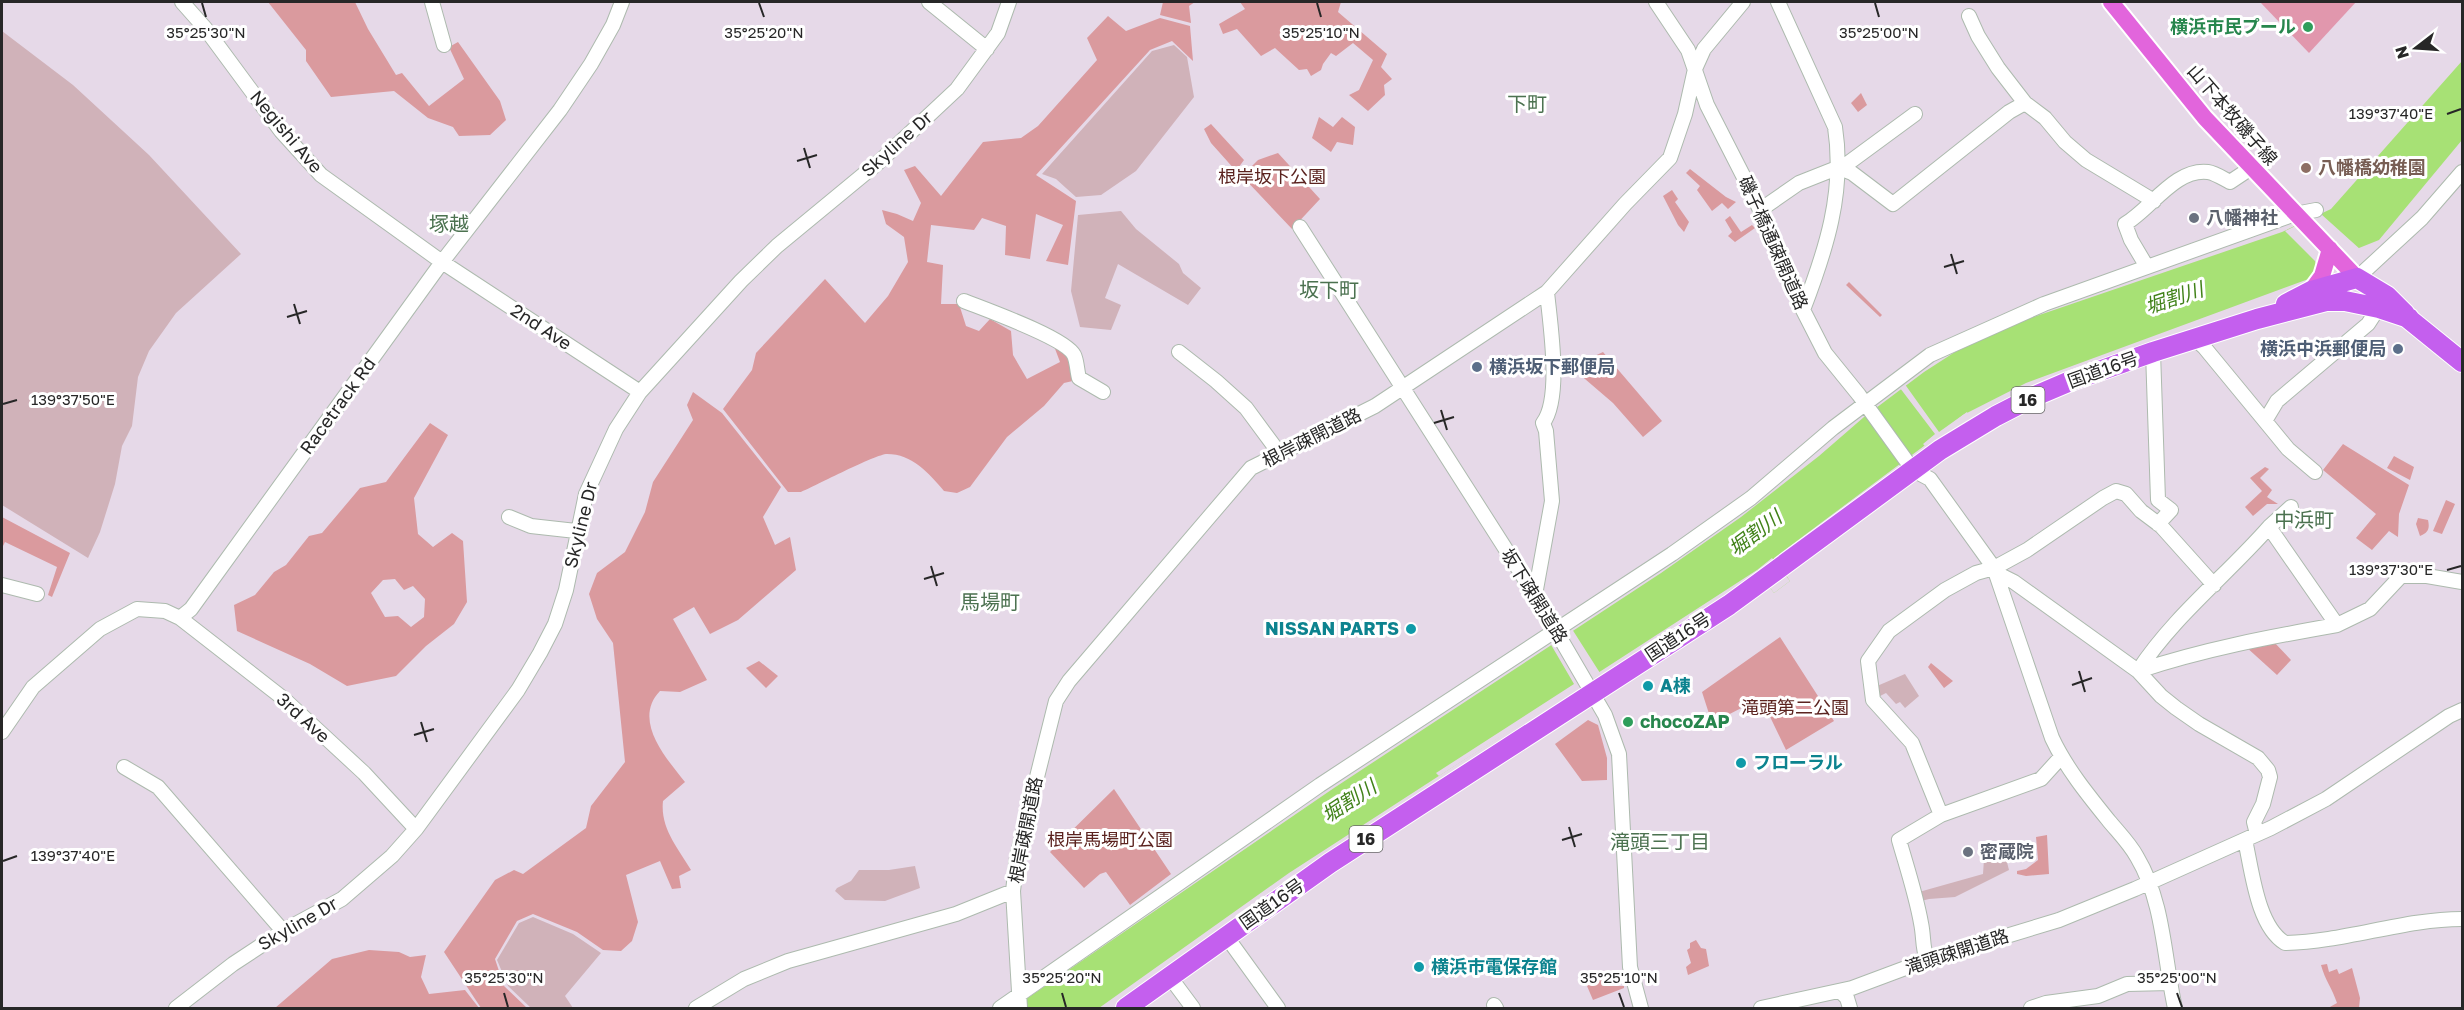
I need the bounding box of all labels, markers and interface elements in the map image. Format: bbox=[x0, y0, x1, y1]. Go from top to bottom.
place label: 横浜市民プール bbox=[2170, 15, 2296, 37]
north arrow bbox=[2386, 18, 2446, 78]
marker: 横浜市民プール bbox=[2301, 20, 2315, 34]
text: 35°25'30"N bbox=[166, 23, 246, 41]
text: 35°25'20"N bbox=[724, 23, 804, 41]
text: 35°25'10"N bbox=[1282, 23, 1360, 41]
text: 35°25'00"N bbox=[1839, 23, 1919, 41]
text: N bbox=[2390, 44, 2413, 61]
street label: 山下本牧磯子線 bbox=[2183, 60, 2282, 169]
street label: Negishi Ave bbox=[246, 86, 328, 177]
district label: 下町 bbox=[1507, 91, 1547, 115]
text: 139°37'40"E bbox=[2349, 104, 2433, 122]
street label: Skyline Dr bbox=[856, 106, 936, 181]
place label: 八幡橋幼稚園 bbox=[2318, 156, 2426, 178]
marker: 八幡橋幼稚園 bbox=[2299, 161, 2313, 175]
park label: 根岸坂下公園 bbox=[1218, 165, 1326, 187]
street label: 磯子橋通疎開道路 bbox=[1735, 172, 1813, 313]
place label: 八幡神社 bbox=[2206, 206, 2278, 228]
district label: 塚越 bbox=[429, 211, 469, 235]
marker: 八幡神社 bbox=[2187, 211, 2201, 225]
water label: 堀割川 bbox=[2141, 276, 2208, 318]
district label: 坂下町 bbox=[1299, 277, 1359, 301]
street label: 2nd Ave bbox=[507, 298, 576, 354]
place label: 横浜中浜郵便局 bbox=[2260, 337, 2386, 359]
marker: 横浜中浜郵便局 bbox=[2391, 342, 2405, 356]
street label: 国道16号 bbox=[2064, 346, 2141, 392]
street label: Racetrack Rd bbox=[295, 353, 380, 458]
place label: 横浜坂下郵便局 bbox=[1489, 355, 1615, 377]
marker: 横浜坂下郵便局 bbox=[1470, 360, 1484, 374]
road number: 16 bbox=[2012, 387, 2044, 413]
text: 139°37'50"E bbox=[31, 390, 115, 408]
street label: 根岸疎開道路 bbox=[1258, 403, 1365, 471]
street label: Skyline Dr bbox=[559, 479, 601, 570]
water label: 堀割川 bbox=[1723, 503, 1787, 560]
district label: 中浜町 bbox=[2274, 507, 2334, 531]
street label: 坂下疎開道路 bbox=[1497, 544, 1573, 647]
text: 139°37'30"E bbox=[2349, 560, 2433, 578]
district label: 馬場町 bbox=[960, 589, 1020, 613]
street label: 国道16号 bbox=[1641, 607, 1714, 665]
place label: NISSAN PARTS bbox=[1265, 617, 1399, 639]
marker: NISSAN PARTS bbox=[1404, 622, 1418, 636]
place label: A棟 bbox=[1660, 674, 1691, 696]
marker: A棟 bbox=[1641, 679, 1655, 693]
street label: 3rd Ave bbox=[272, 688, 335, 747]
park label: 滝頭第二公園 bbox=[1741, 696, 1849, 718]
place label: chocoZAP bbox=[1640, 710, 1730, 732]
marker: chocoZAP bbox=[1621, 715, 1635, 729]
place label: フローラル bbox=[1753, 751, 1843, 773]
marker: フローラル bbox=[1734, 756, 1748, 770]
water label: 堀割川 bbox=[1317, 773, 1382, 827]
street label: 根岸疎開道路 bbox=[1004, 775, 1046, 885]
road number: 16 bbox=[1350, 826, 1382, 852]
park label: 根岸馬場町公園 bbox=[1047, 828, 1173, 850]
district label: 滝頭三丁目 bbox=[1610, 829, 1710, 853]
place label: 密蔵院 bbox=[1980, 840, 2034, 862]
marker: 密蔵院 bbox=[1961, 845, 1975, 859]
text: 139°37'40"E bbox=[31, 846, 115, 864]
street label: 国道16号 bbox=[1235, 873, 1308, 933]
street label: Skyline Dr bbox=[254, 892, 341, 955]
street label: 滝頭疎開道路 bbox=[1902, 924, 2011, 978]
place label: 横浜市電保存館 bbox=[1431, 955, 1557, 977]
marker: 横浜市電保存館 bbox=[1412, 960, 1426, 974]
text: 35°25'30"N bbox=[464, 968, 544, 986]
text: 35°25'20"N bbox=[1022, 968, 1102, 986]
text: 35°25'10"N bbox=[1580, 968, 1658, 986]
text: 35°25'00"N bbox=[2137, 968, 2217, 986]

